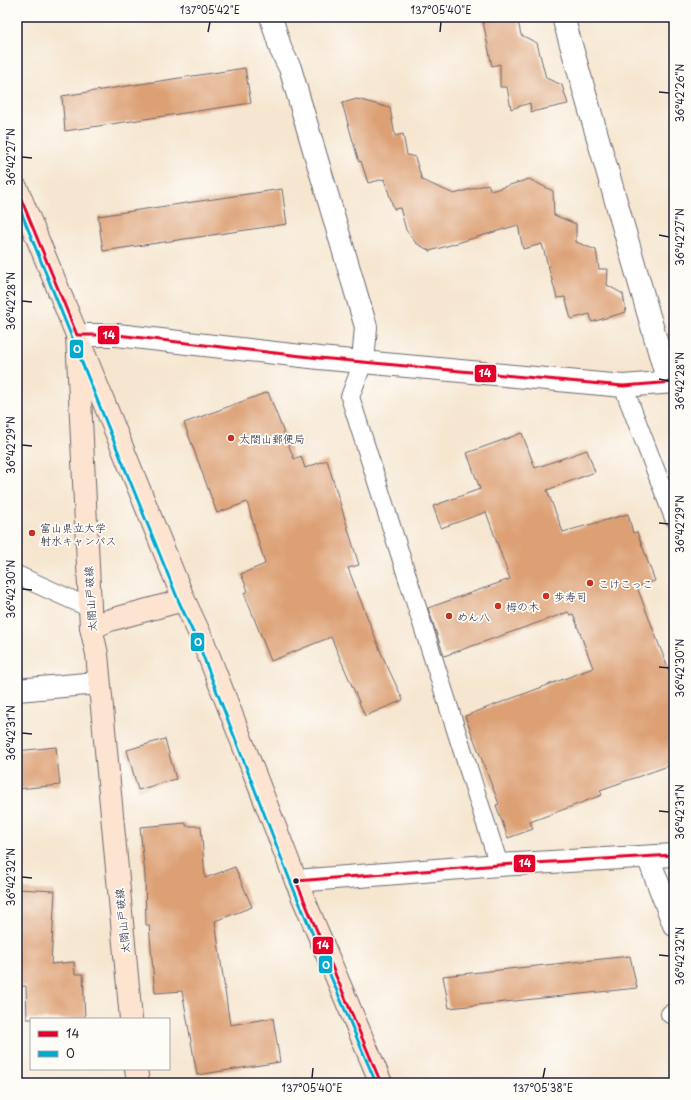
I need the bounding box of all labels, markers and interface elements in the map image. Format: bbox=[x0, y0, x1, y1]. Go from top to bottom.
text: 137°05'42"E bbox=[180, 2, 240, 17]
text: 137°05'40"E bbox=[411, 2, 471, 17]
text: 36°42'26"N bbox=[672, 64, 687, 122]
text: 36°42'27"N bbox=[3, 128, 18, 186]
text: 36°42'27"N bbox=[672, 208, 687, 266]
text: 36°42'28"N bbox=[3, 272, 18, 330]
line badge: 14 bbox=[97, 325, 120, 345]
text: 14 bbox=[103, 326, 116, 343]
line badge: 0 bbox=[69, 339, 84, 359]
text: 0 bbox=[73, 340, 81, 357]
text: 36°42'28"N bbox=[672, 352, 687, 410]
line badge: 14 bbox=[474, 364, 497, 383]
text: 14 bbox=[479, 364, 492, 381]
text: 36°42'29"N bbox=[3, 416, 18, 474]
place label: 太閤山郵便局 bbox=[239, 430, 305, 447]
marker: 太閤山郵便局 bbox=[226, 433, 236, 443]
text: 36°42'29"N bbox=[672, 495, 687, 553]
place label: 富山県立大学 射水キャンパス bbox=[40, 519, 117, 549]
marker: 富山県立大学 射水キャンパス bbox=[27, 528, 37, 538]
text: 36°42'30"N bbox=[3, 559, 18, 618]
street label: 太閤山戸破線 bbox=[79, 565, 101, 633]
place label: こけこっこ bbox=[598, 575, 653, 592]
marker: こけこっこ bbox=[585, 578, 595, 588]
place label: 歩寿司 bbox=[554, 588, 587, 605]
marker: 歩寿司 bbox=[541, 591, 551, 601]
place label: 栂の木 bbox=[506, 598, 539, 615]
marker: 栂の木 bbox=[493, 601, 503, 611]
place label: めん八 bbox=[457, 608, 490, 625]
marker: めん八 bbox=[444, 611, 454, 621]
line badge: 0 bbox=[190, 632, 205, 652]
text: 0 bbox=[194, 633, 202, 650]
text: 36°42'30"N bbox=[672, 638, 687, 697]
text: 36°42'31"N bbox=[3, 705, 18, 761]
text: 36°42'31"N bbox=[672, 784, 687, 840]
text: 36°42'32"N bbox=[3, 848, 18, 906]
line badge: 14 bbox=[513, 854, 536, 873]
text: 14 bbox=[519, 854, 532, 871]
unlabelled marker bbox=[291, 876, 301, 886]
street label: 太閤山戸破線 bbox=[110, 887, 134, 955]
text: 36°42'32"N bbox=[672, 927, 687, 985]
line badge: 14 bbox=[312, 936, 334, 955]
text: 14 bbox=[317, 936, 330, 953]
line badge: 0 bbox=[318, 955, 333, 974]
text: 0 bbox=[322, 956, 330, 973]
legend bbox=[30, 1018, 170, 1070]
text: 14 bbox=[66, 1024, 79, 1042]
text: 0 bbox=[66, 1044, 75, 1062]
text: 137°05'40"E bbox=[282, 1080, 342, 1095]
text: 137°05'38"E bbox=[513, 1080, 573, 1095]

